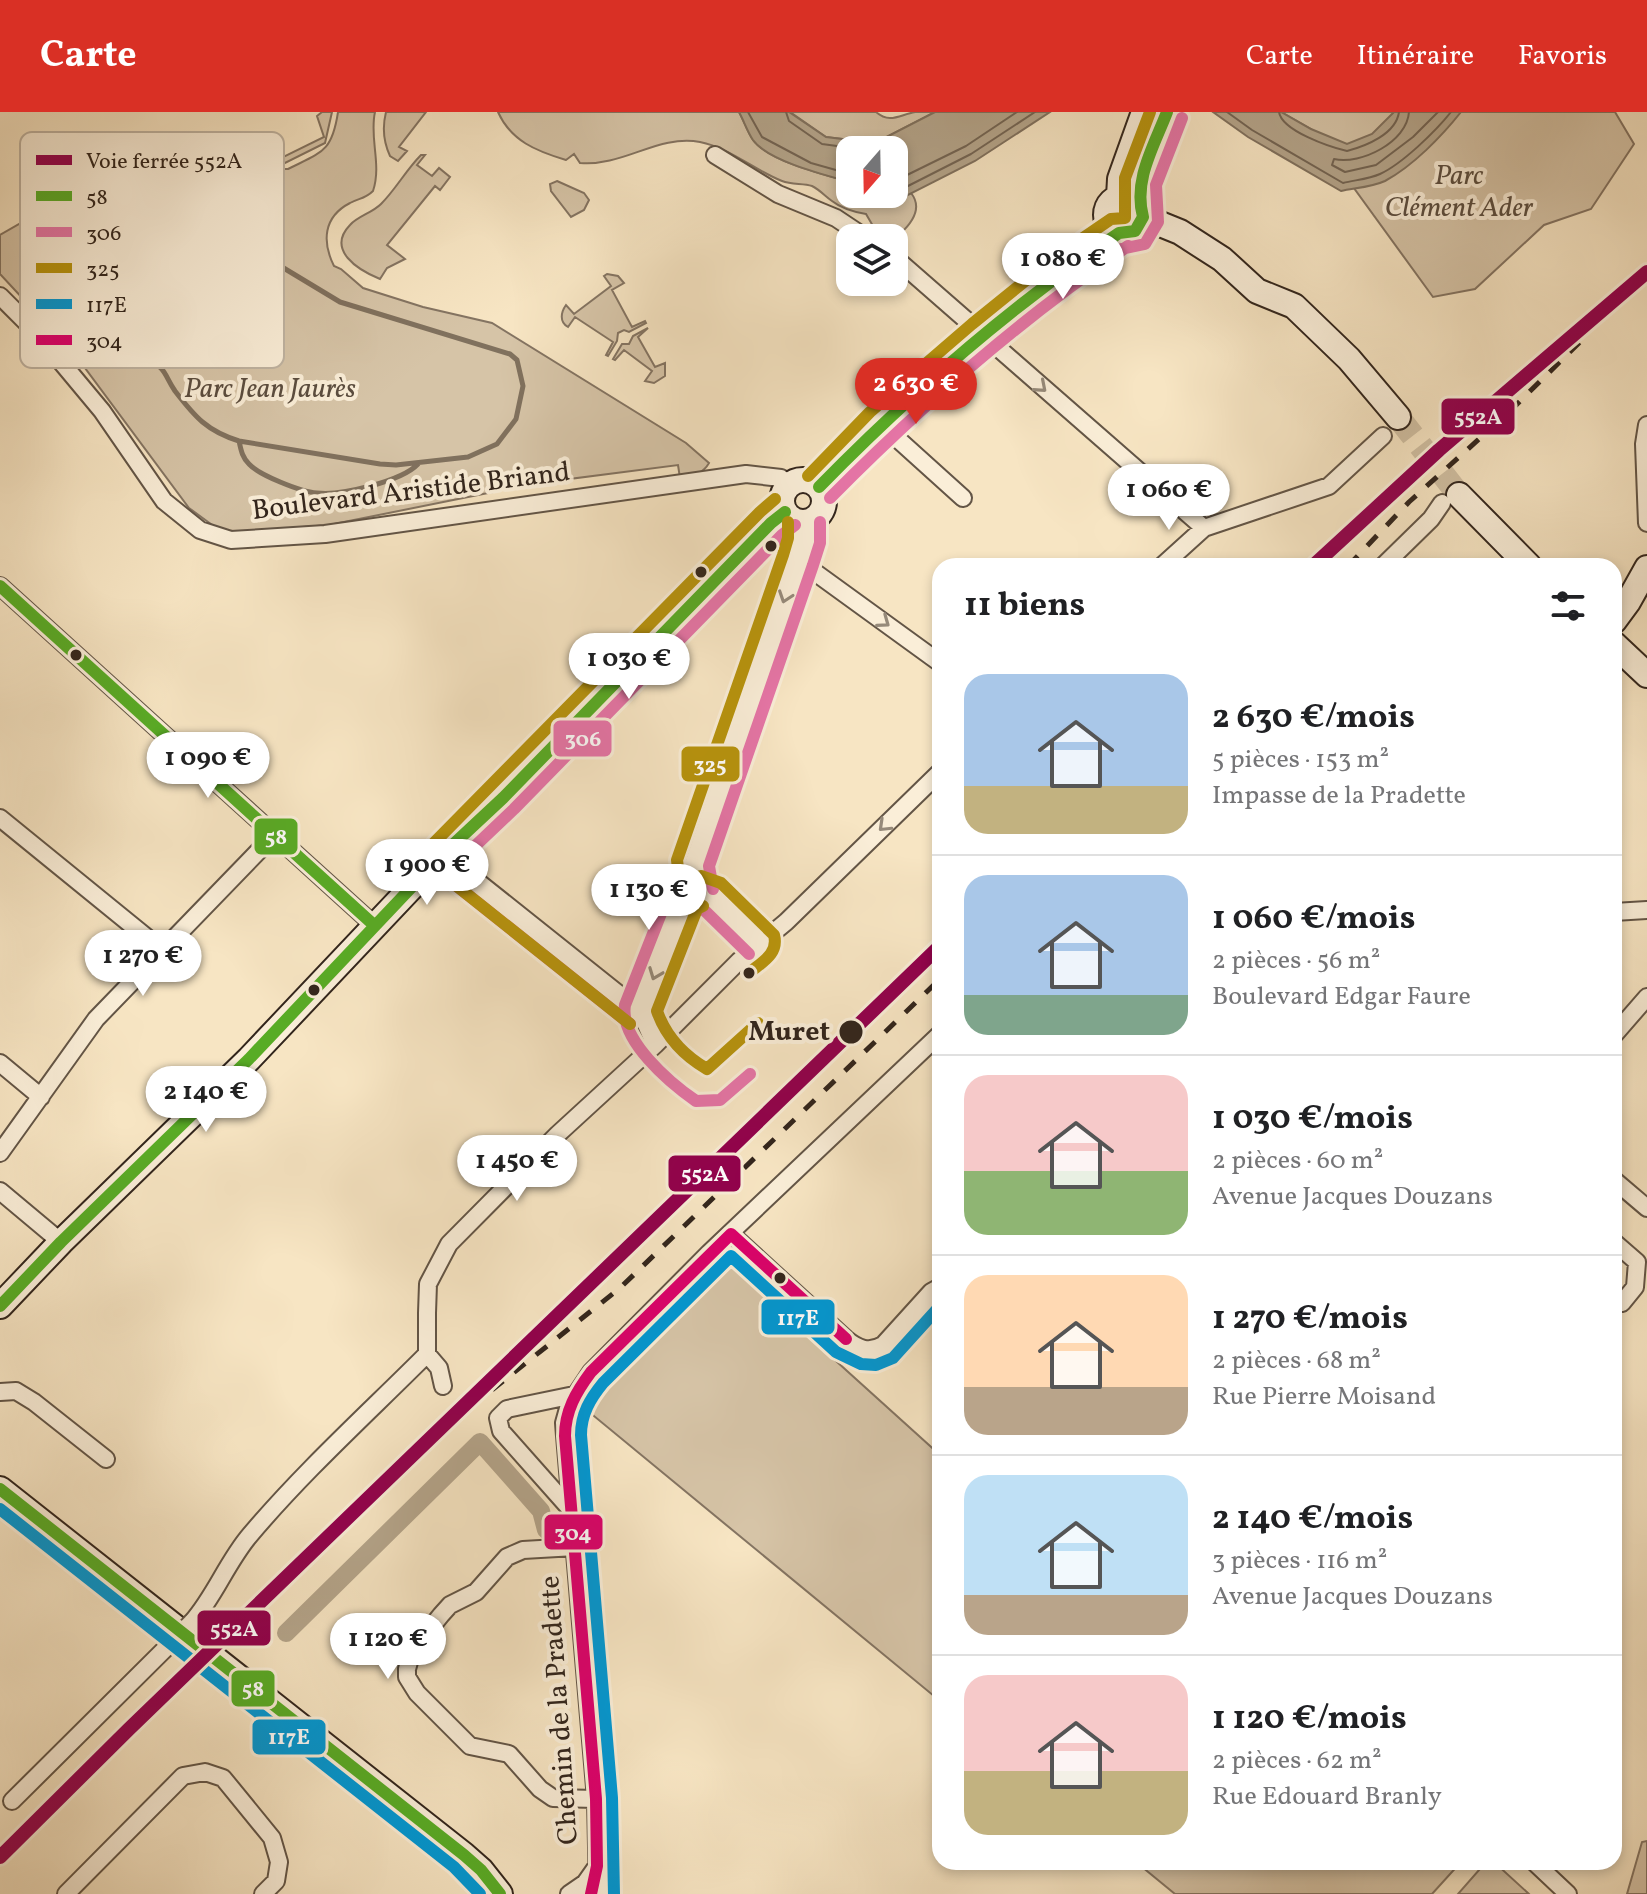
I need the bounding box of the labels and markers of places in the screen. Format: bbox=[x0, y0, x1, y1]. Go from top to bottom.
pin: 1 080 € bbox=[989, 233, 1137, 301]
pin: 2 630 € bbox=[842, 358, 990, 426]
pin: 1 060 € bbox=[1095, 464, 1243, 532]
unlabelled marker bbox=[763, 538, 779, 554]
unlabelled marker bbox=[693, 564, 709, 580]
pin: 1 030 € bbox=[555, 633, 703, 701]
unlabelled marker bbox=[68, 647, 84, 663]
pin: 1 090 € bbox=[134, 732, 282, 800]
pin: 1 900 € bbox=[353, 839, 501, 907]
pin: 1 130 € bbox=[575, 864, 723, 932]
pin: 1 270 € bbox=[69, 930, 217, 998]
unlabelled marker bbox=[741, 965, 757, 981]
unlabelled marker bbox=[306, 982, 322, 998]
place label: Muret bbox=[748, 1013, 830, 1052]
marker: Muret bbox=[837, 1018, 865, 1046]
pin: 2 140 € bbox=[132, 1066, 280, 1134]
pin: 1 450 € bbox=[443, 1135, 591, 1203]
unlabelled marker bbox=[772, 1270, 788, 1286]
pin: 1 120 € bbox=[314, 1613, 462, 1681]

